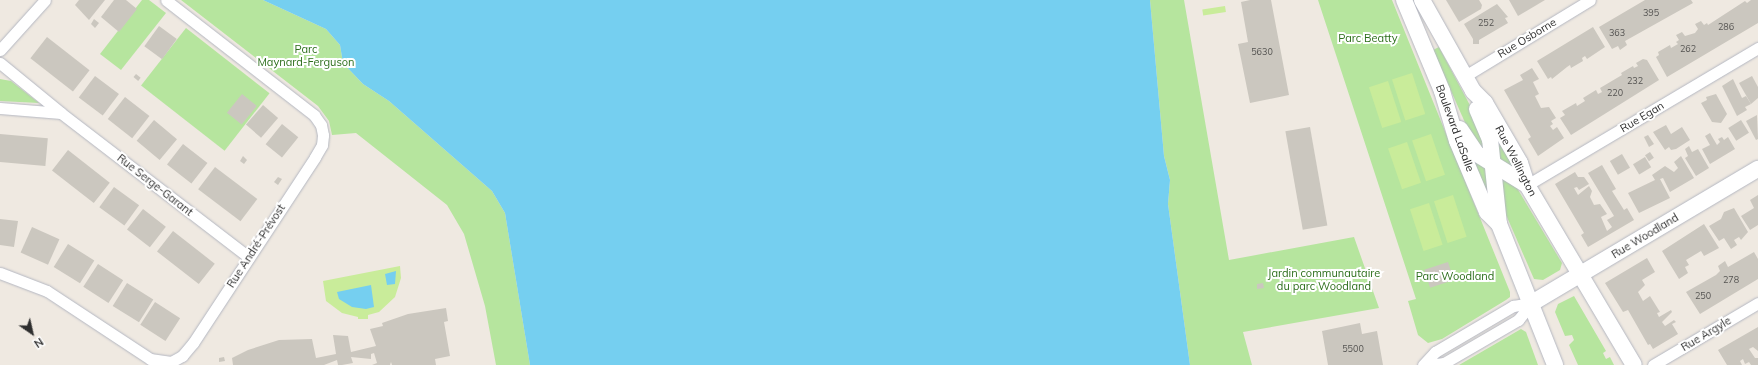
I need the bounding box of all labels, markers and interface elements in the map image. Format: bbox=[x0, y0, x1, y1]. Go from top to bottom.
house number: 395 bbox=[1643, 8, 1659, 18]
street label: Rue Osborne bbox=[1495, 15, 1559, 61]
house number: 252 bbox=[1478, 18, 1494, 28]
house number: 286 bbox=[1718, 22, 1734, 32]
house number: 363 bbox=[1609, 28, 1625, 38]
park label: Parc Beatty bbox=[1338, 31, 1398, 45]
park label: Parc Maynard-Ferguson bbox=[257, 43, 355, 69]
house number: 262 bbox=[1680, 44, 1696, 54]
house number: 5630 bbox=[1251, 47, 1273, 57]
house number: 232 bbox=[1627, 76, 1643, 86]
street label: Boulevard LaSalle bbox=[1433, 83, 1477, 173]
house number: 220 bbox=[1607, 88, 1623, 98]
street label: Rue Egan bbox=[1618, 99, 1666, 135]
street label: Rue Wellington bbox=[1492, 123, 1540, 199]
street label: Rue Serge-Garant bbox=[114, 151, 196, 219]
street label: Rue André-Prévost bbox=[224, 202, 288, 290]
street label: Rue Woodland bbox=[1609, 211, 1681, 261]
park label: Jardin communautaire du parc Woodland bbox=[1268, 267, 1380, 293]
park label: Parc Woodland bbox=[1416, 269, 1494, 283]
house number: 278 bbox=[1723, 275, 1739, 285]
house number: 250 bbox=[1695, 291, 1711, 301]
north arrow bbox=[12, 313, 52, 353]
street label: Rue Argyle bbox=[1679, 314, 1733, 354]
text: N bbox=[31, 335, 46, 351]
house number: 5500 bbox=[1342, 344, 1364, 354]

